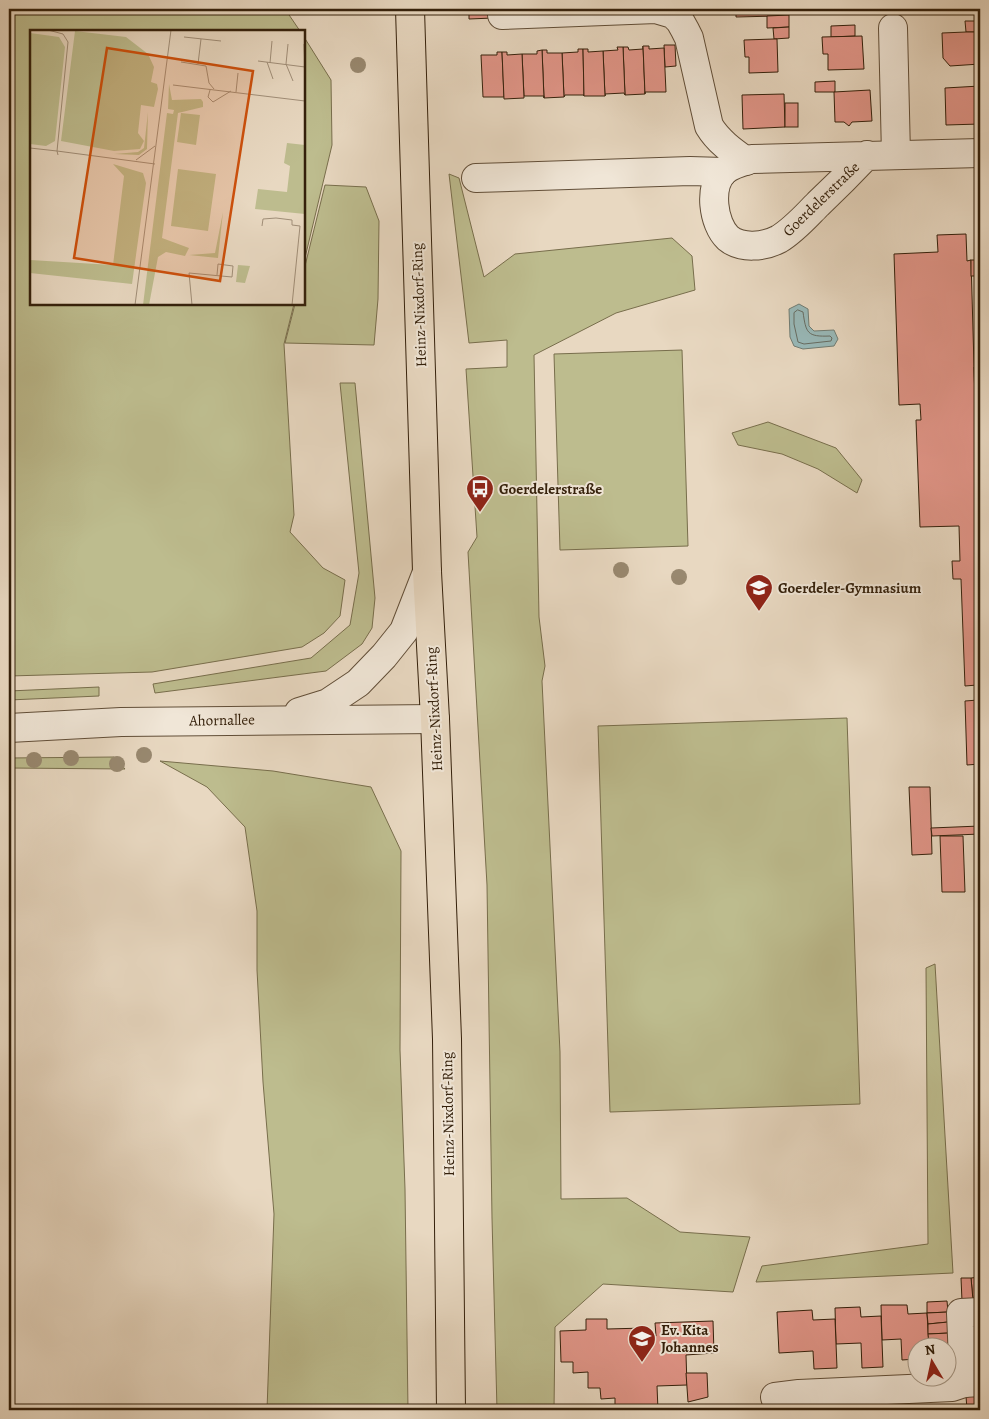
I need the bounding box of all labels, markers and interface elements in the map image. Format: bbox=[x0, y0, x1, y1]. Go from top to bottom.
inset map bbox=[30, 30, 305, 305]
street label: Goerdelerstraße bbox=[778, 157, 864, 241]
street label: Heinz-Nixdorf-Ring bbox=[407, 242, 431, 368]
bus stop icon: Goerdelerstraße bbox=[465, 474, 495, 513]
place label: Goerdelerstraße bbox=[499, 479, 602, 499]
school or university icon: Goerdeler-Gymnasium bbox=[744, 573, 774, 612]
place label: Goerdeler-Gymnasium bbox=[778, 578, 922, 598]
street label: Heinz-Nixdorf-Ring bbox=[421, 646, 447, 772]
street label: Ahornallee bbox=[188, 709, 255, 731]
street label: Heinz-Nixdorf-Ring bbox=[437, 1051, 459, 1176]
place label: Ev. Kita Johannes bbox=[661, 1320, 719, 1357]
school or university icon: Ev. Kita Johannes bbox=[627, 1324, 657, 1363]
north arrow bbox=[906, 1336, 956, 1386]
text: N bbox=[924, 1339, 937, 1360]

